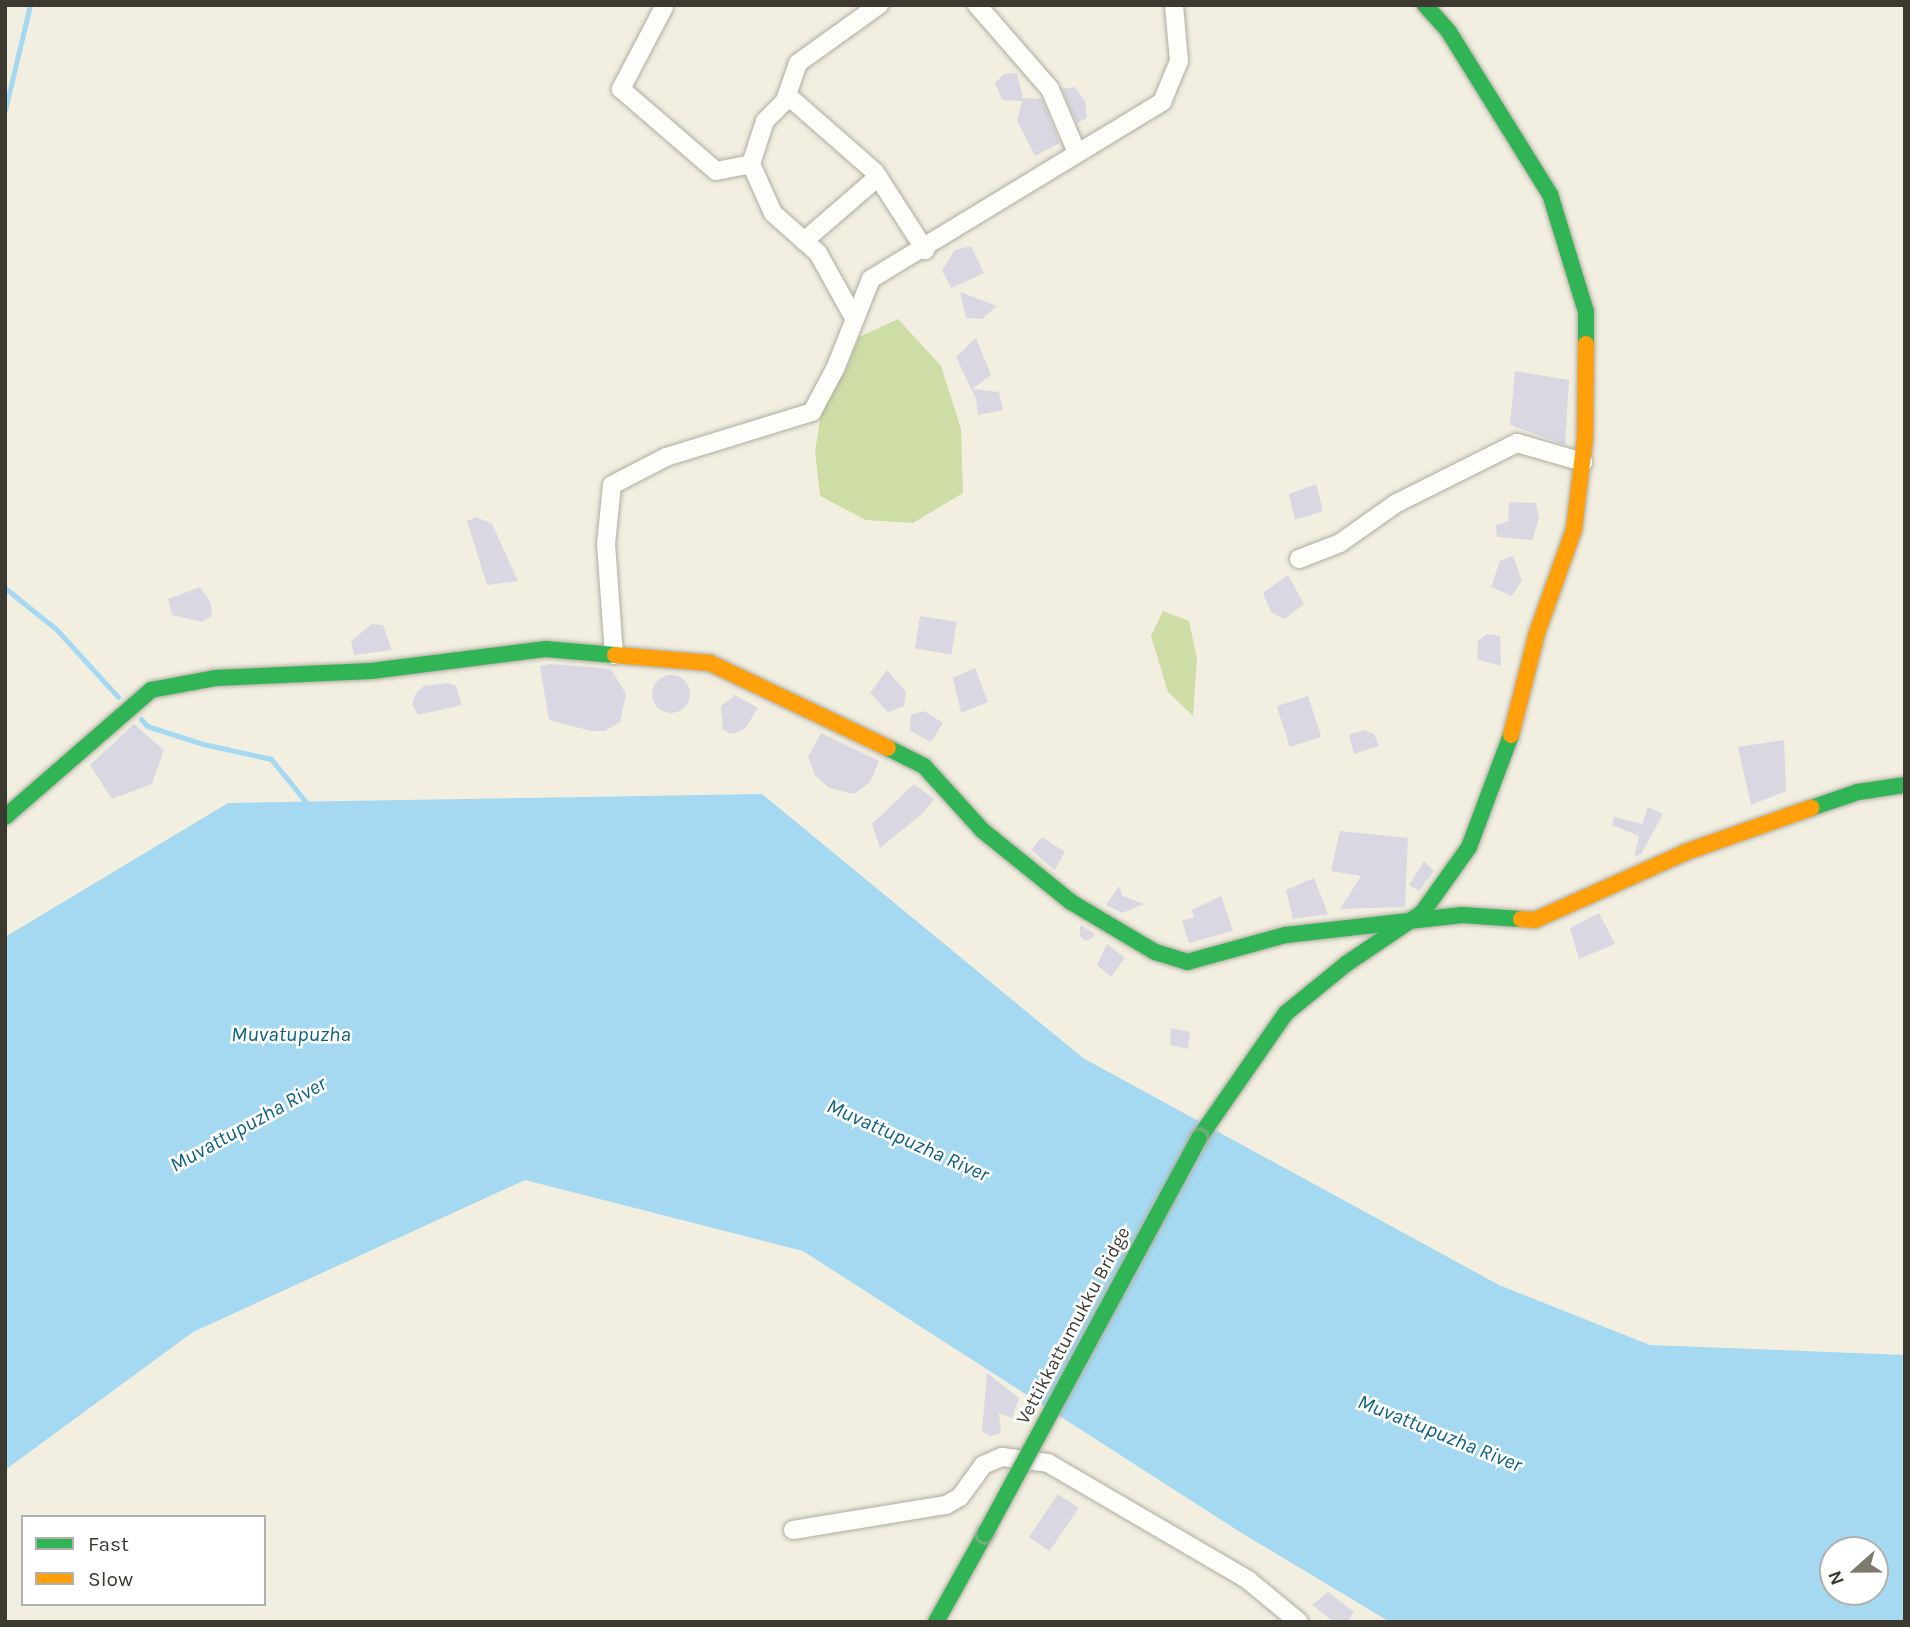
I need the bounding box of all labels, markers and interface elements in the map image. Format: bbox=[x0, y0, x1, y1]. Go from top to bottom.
water label: Muvatupuzha bbox=[231, 1021, 351, 1047]
water label: Muvattupuzha River bbox=[165, 1071, 331, 1177]
water label: Muvattupuzha River bbox=[823, 1093, 993, 1187]
street label: Vettikkattumukku Bridge bbox=[1012, 1223, 1136, 1429]
water label: Muvattupuzha River bbox=[1354, 1389, 1526, 1477]
legend bbox=[21, 1515, 266, 1606]
text: Fast bbox=[88, 1532, 129, 1556]
north arrow bbox=[1819, 1536, 1889, 1606]
text: Slow bbox=[88, 1567, 133, 1591]
text: N bbox=[1824, 1568, 1849, 1588]

